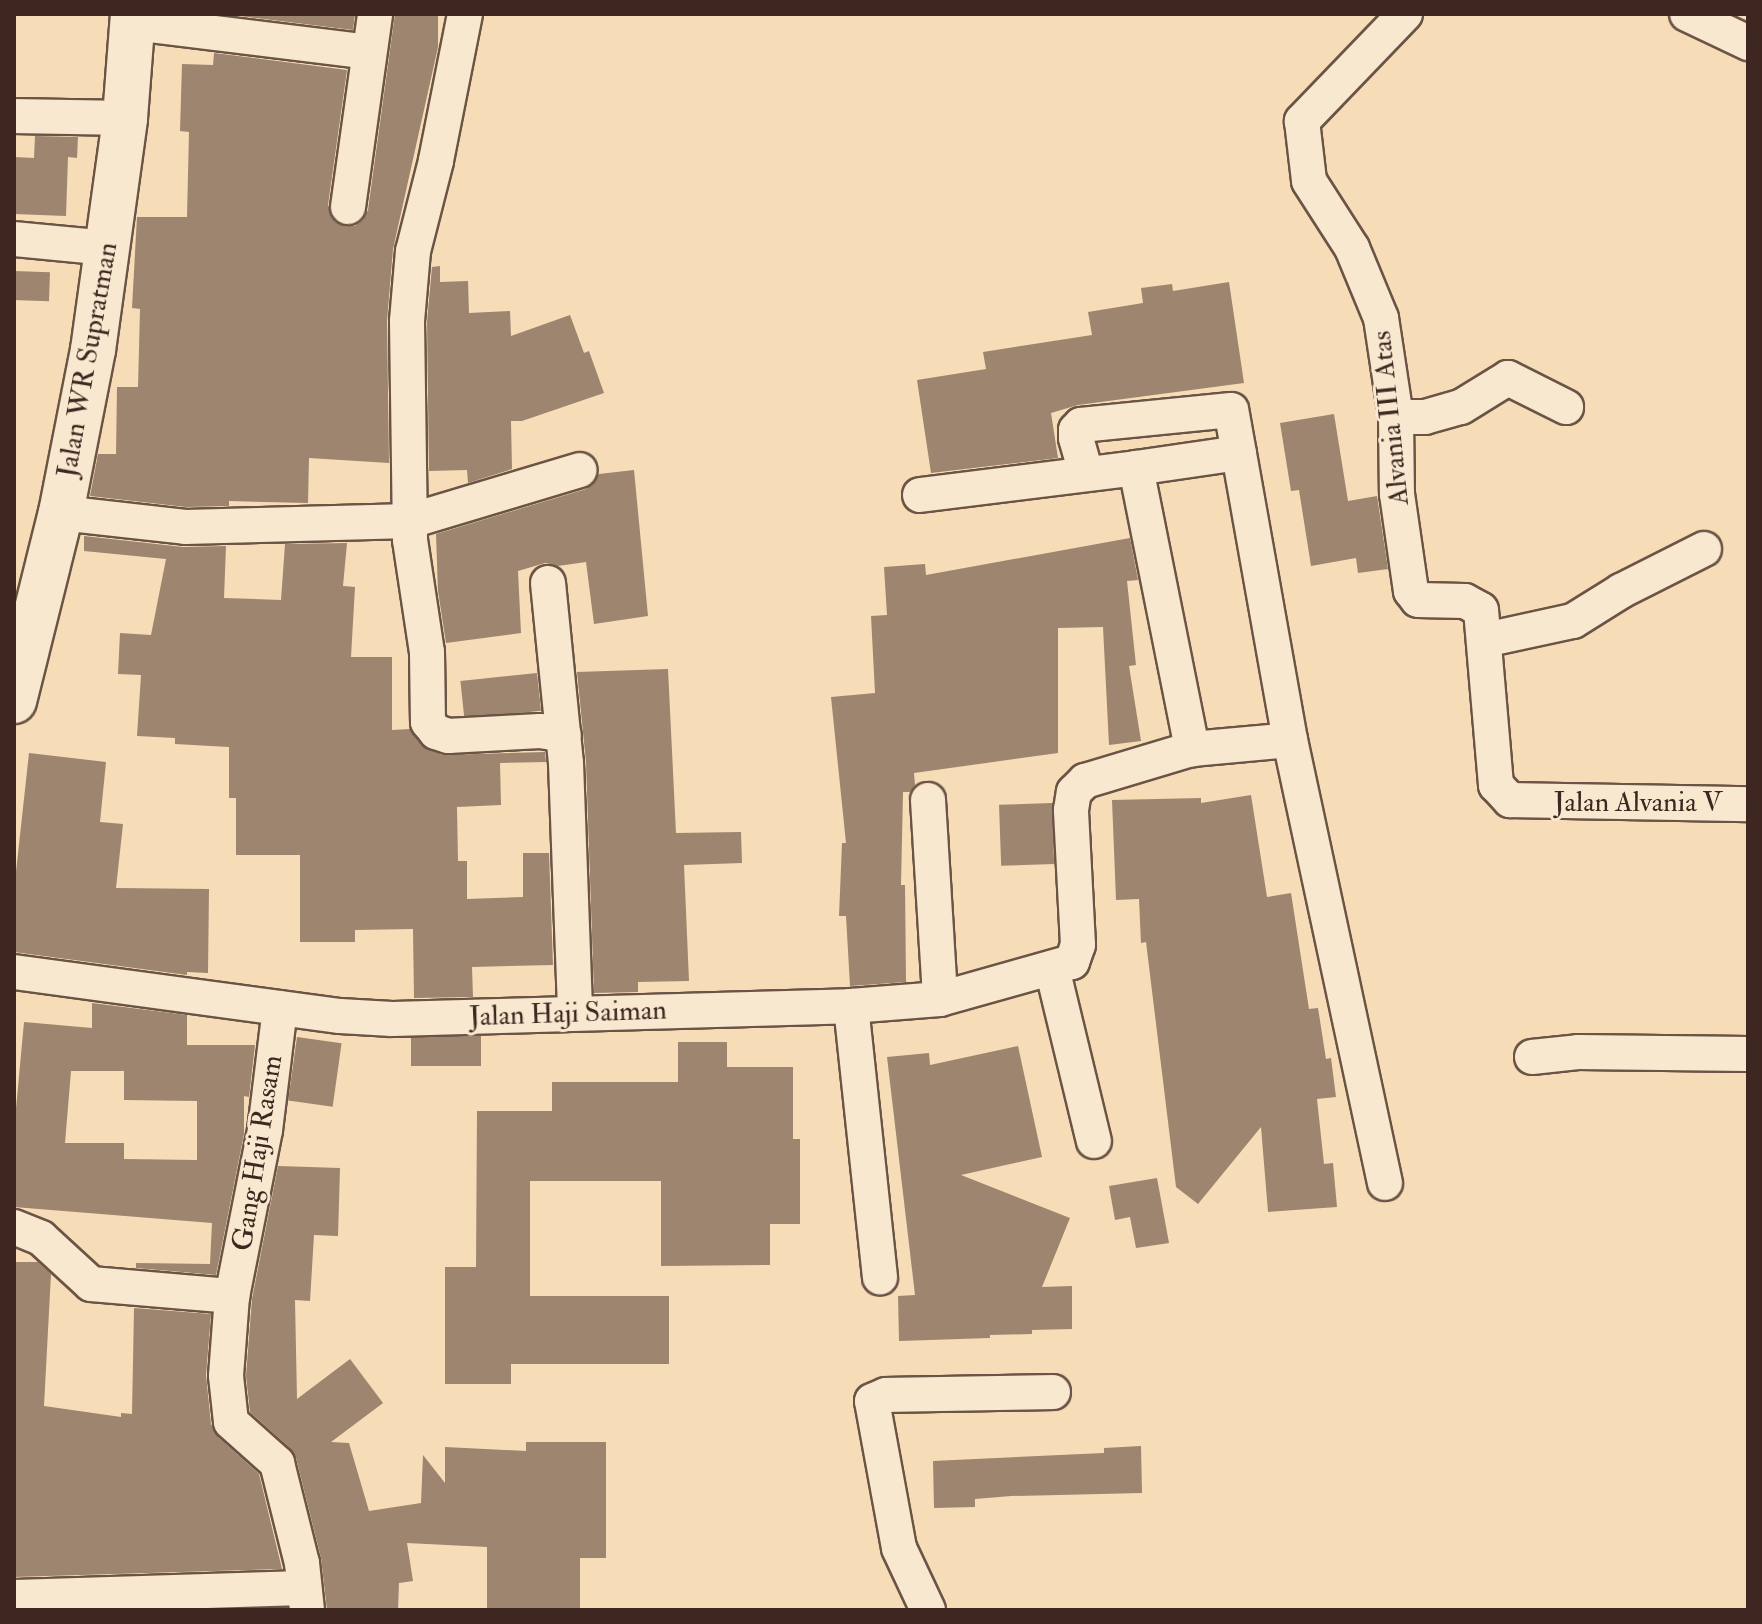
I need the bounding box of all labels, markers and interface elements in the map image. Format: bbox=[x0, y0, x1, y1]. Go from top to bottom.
street label: Jalan WR Supratman bbox=[51, 240, 125, 480]
street label: Alvania III Atas bbox=[1365, 329, 1417, 507]
street label: Jalan Alvania V bbox=[1554, 786, 1722, 820]
street label: Jalan Haji Saiman bbox=[469, 994, 667, 1034]
street label: Gang Haji Rasam bbox=[226, 1053, 290, 1253]

